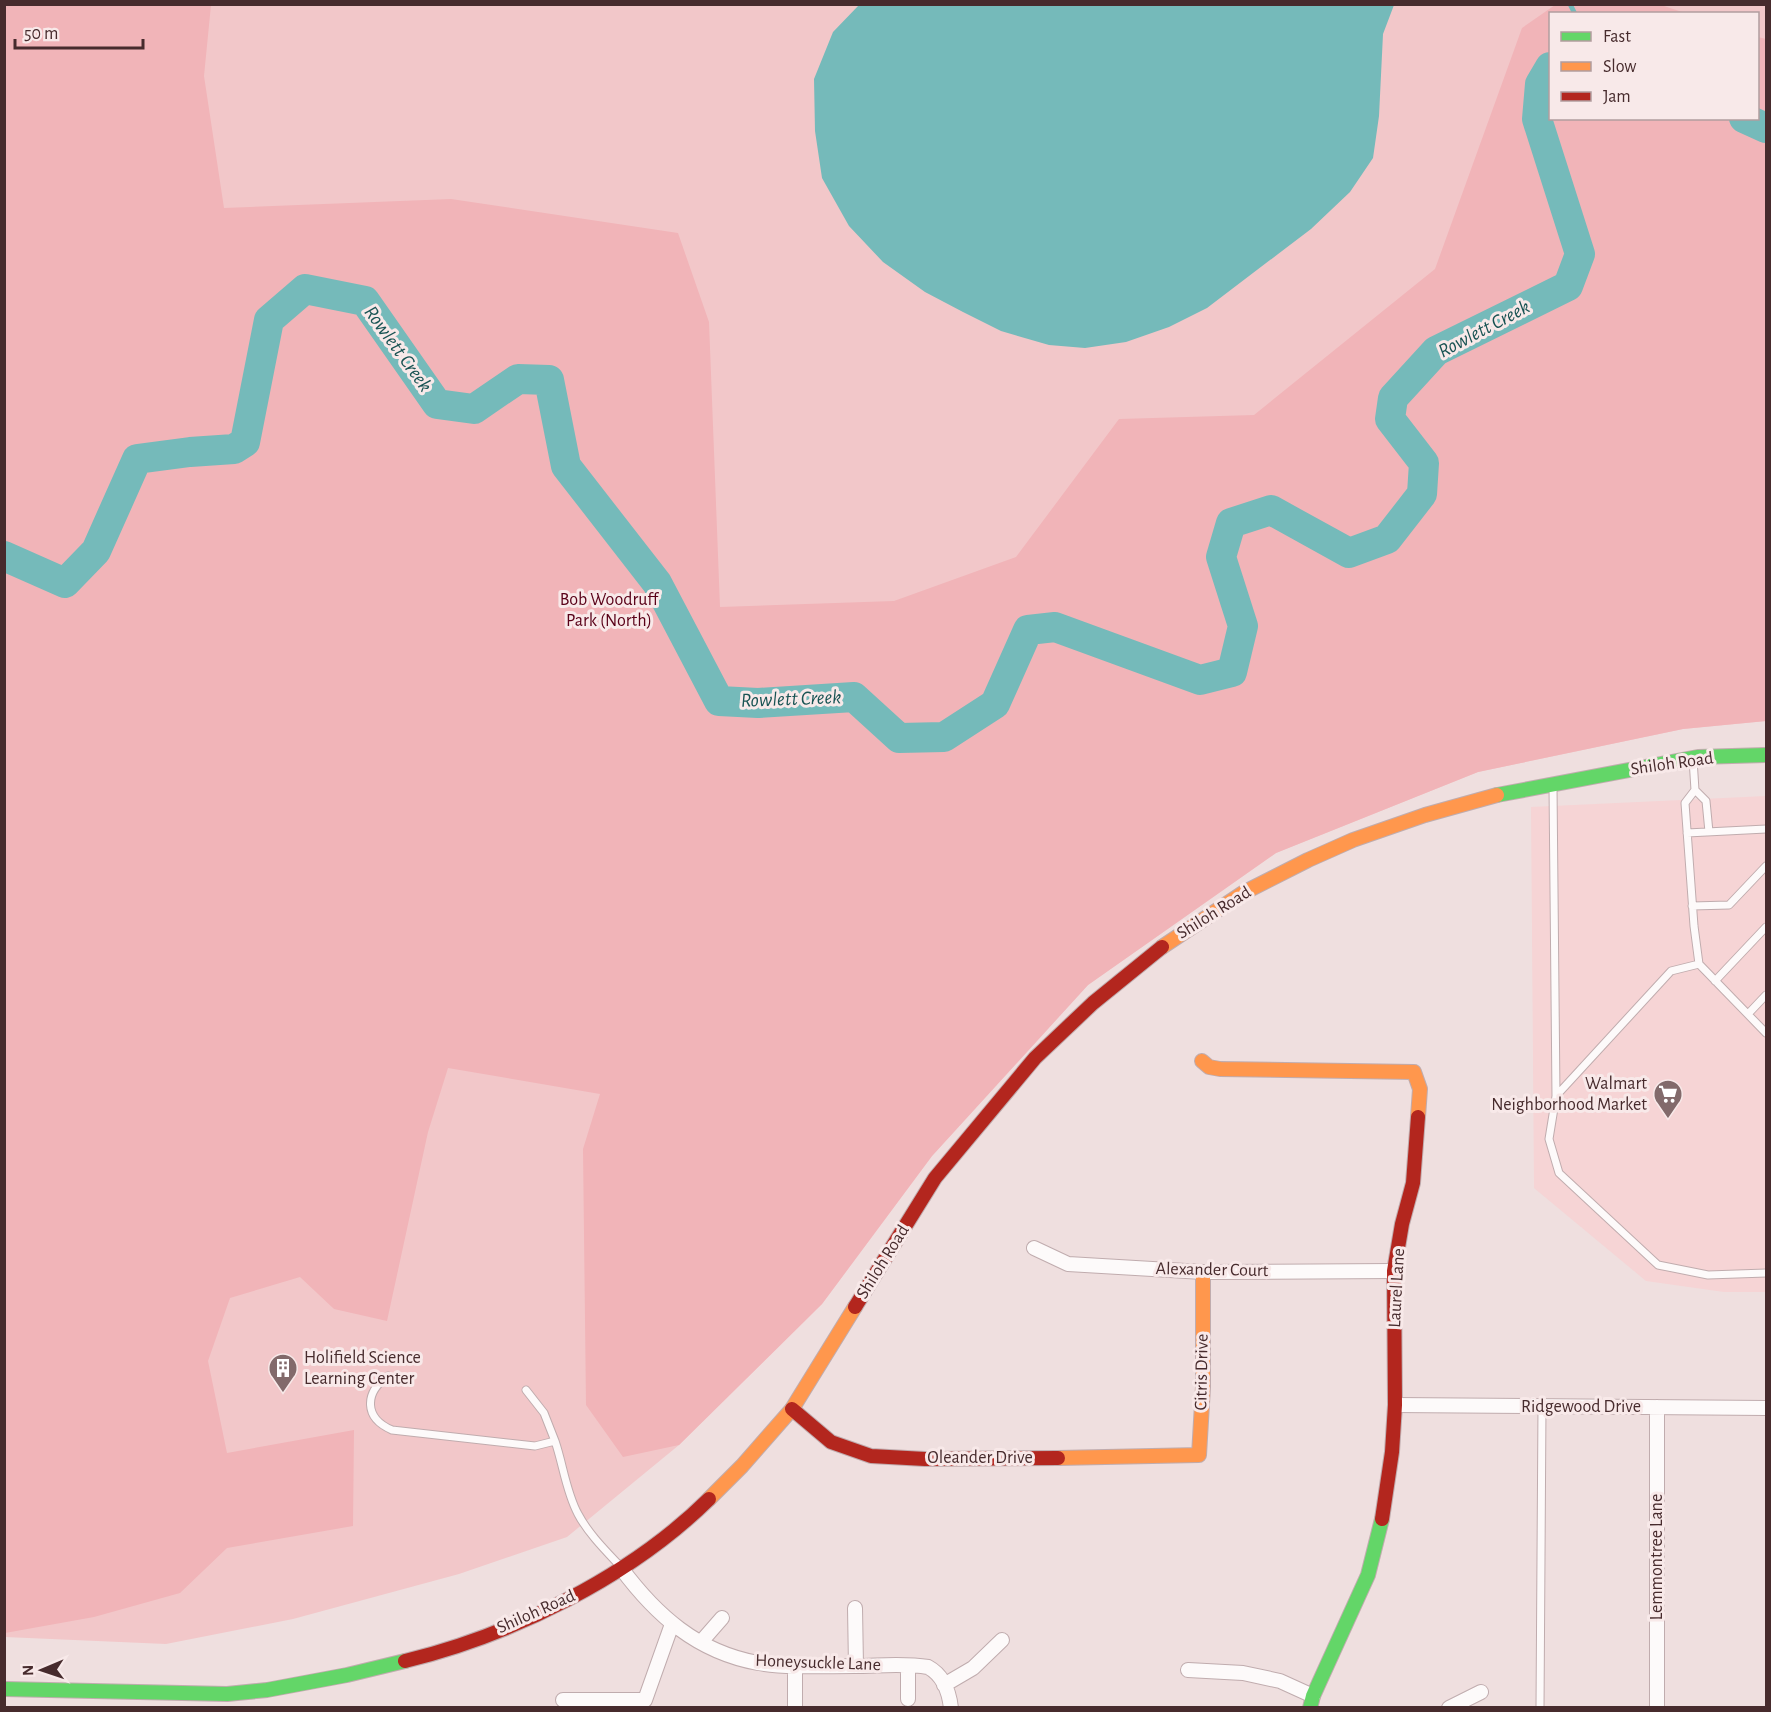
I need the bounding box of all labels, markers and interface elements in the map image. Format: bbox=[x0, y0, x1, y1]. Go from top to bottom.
scale bar bbox=[15, 12, 142, 50]
legend bbox=[1549, 12, 1759, 120]
text: 50 m bbox=[24, 25, 58, 43]
text: Fast bbox=[1603, 28, 1631, 46]
text: Slow bbox=[1603, 58, 1636, 76]
text: Jam bbox=[1603, 88, 1631, 106]
water label: Rowlett Creek bbox=[1435, 297, 1533, 361]
water label: Rowlett Creek bbox=[360, 302, 436, 396]
park label: Bob Woodruff Park (North) bbox=[560, 591, 660, 630]
water label: Rowlett Creek bbox=[740, 687, 842, 711]
street label: Shiloh Road bbox=[1629, 749, 1715, 779]
street label: Shiloh Road bbox=[1174, 883, 1254, 943]
place label: Walmart Neighborhood Market bbox=[1491, 1075, 1647, 1114]
supermarket icon: Walmart Neighborhood Market bbox=[1652, 1078, 1684, 1120]
street label: Shiloh Road bbox=[853, 1222, 913, 1302]
street label: Laurel Lane bbox=[1386, 1248, 1408, 1328]
street label: Alexander Court bbox=[1155, 1260, 1269, 1280]
street label: Citris Drive bbox=[1192, 1333, 1212, 1411]
place label: Holifield Science Learning Center bbox=[304, 1349, 421, 1388]
building icon: Holifield Science Learning Center bbox=[267, 1352, 299, 1394]
street label: Ridgewood Drive bbox=[1521, 1398, 1641, 1416]
street label: Oleander Drive bbox=[927, 1449, 1033, 1467]
street label: Lemmontree Lane bbox=[1648, 1494, 1666, 1620]
street label: Shiloh Road bbox=[494, 1587, 578, 1637]
north arrow bbox=[12, 1640, 72, 1700]
street label: Honeysuckle Lane bbox=[755, 1652, 881, 1674]
text: N bbox=[20, 1665, 36, 1676]

